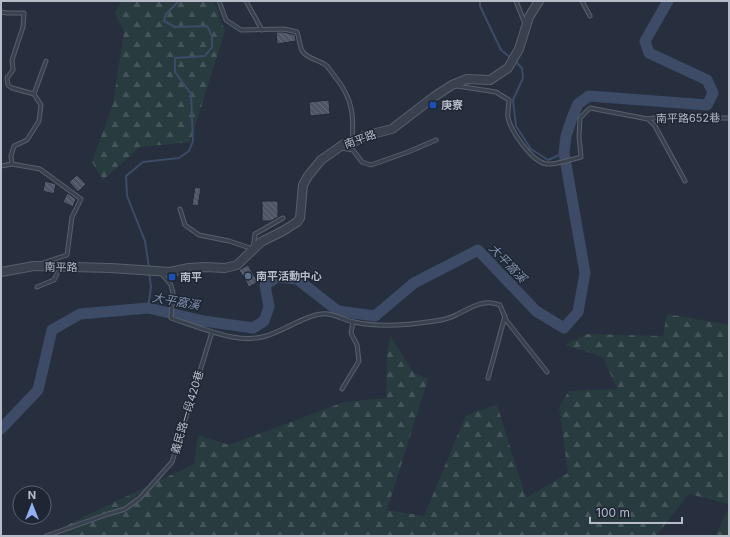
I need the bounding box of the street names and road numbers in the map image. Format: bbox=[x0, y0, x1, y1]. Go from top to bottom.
street label: 南平路652巷 bbox=[656, 110, 720, 126]
street label: 南平路 bbox=[342, 127, 378, 151]
street label: 南平路 bbox=[44, 260, 78, 274]
street label: 義民路一段420巷 bbox=[168, 368, 206, 456]

